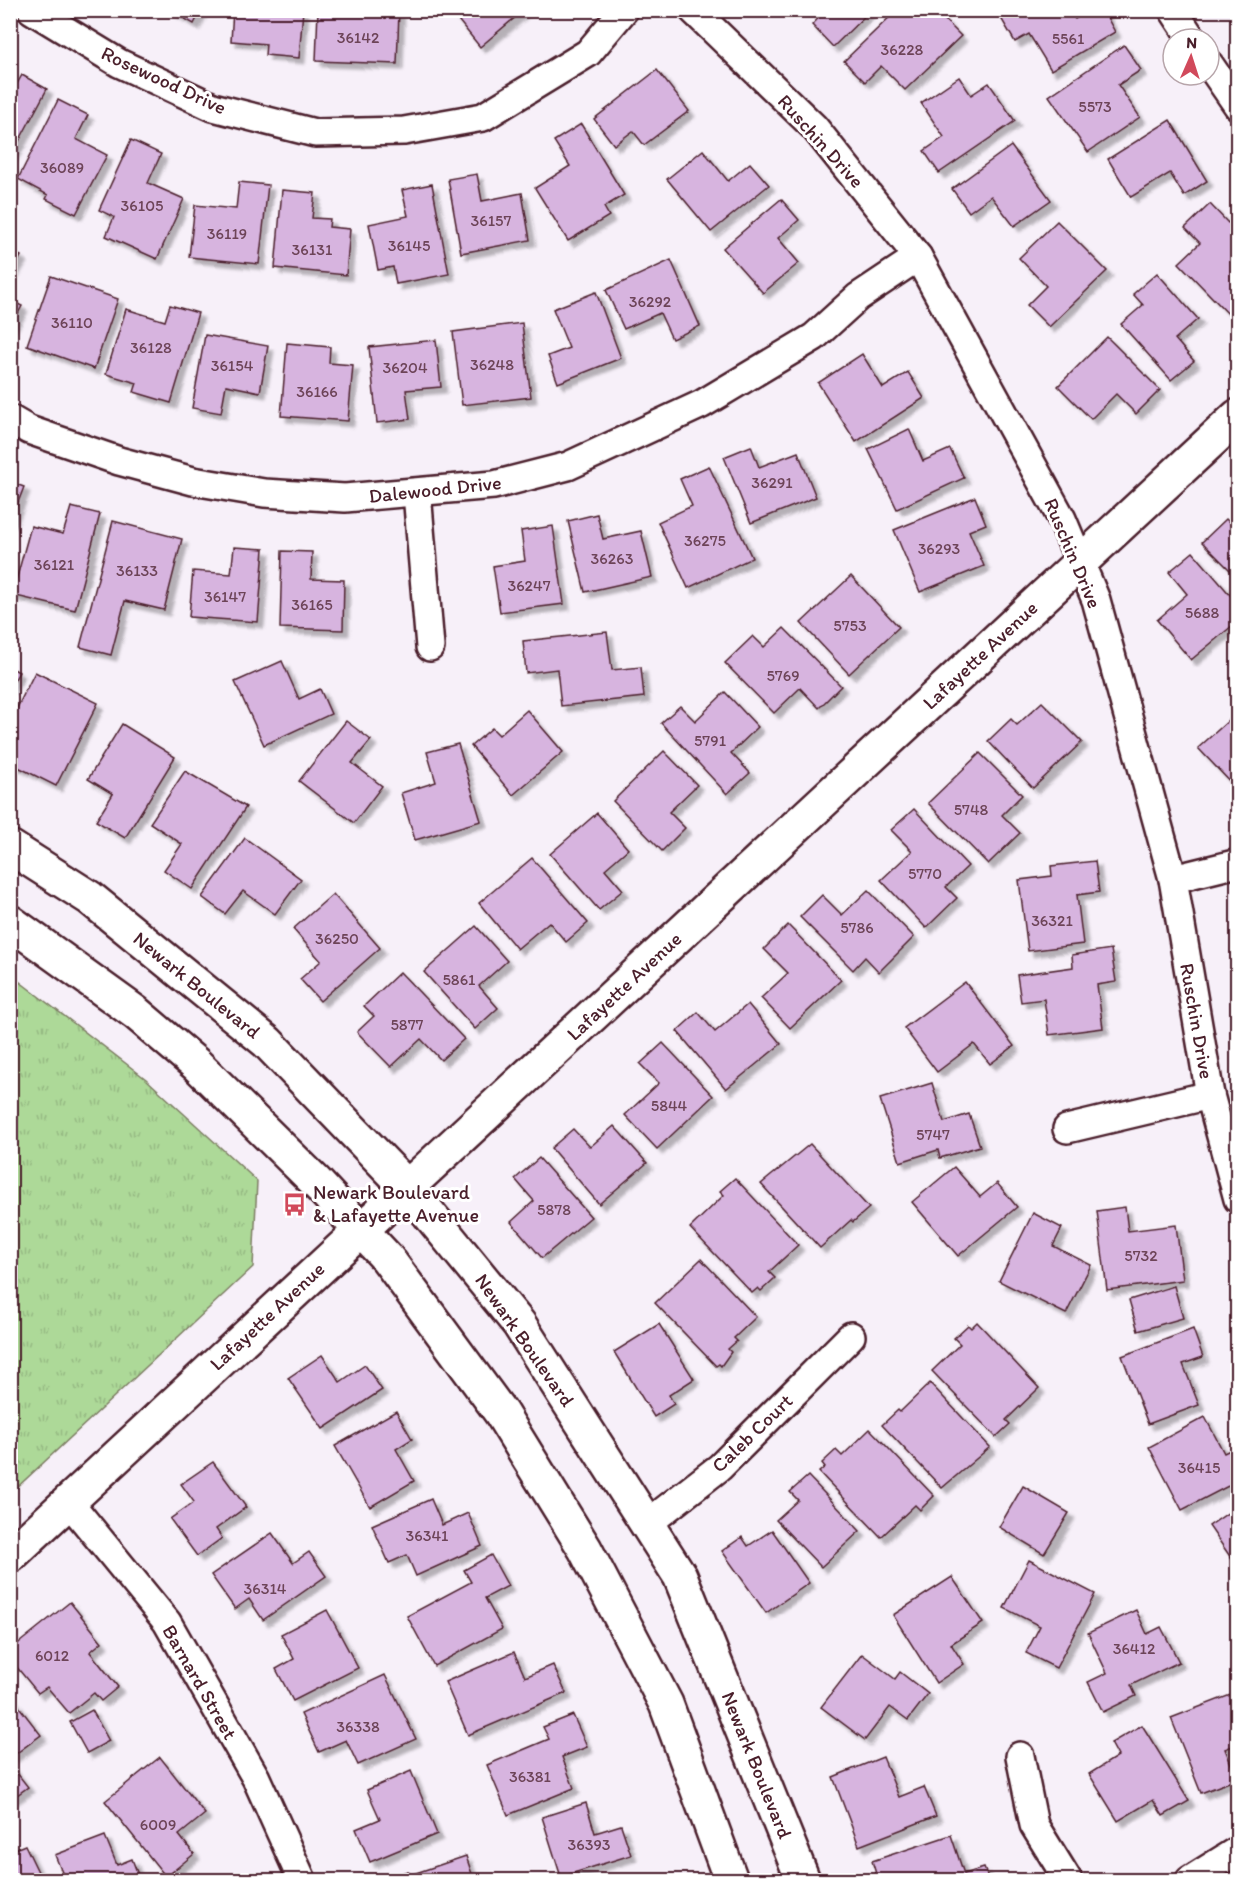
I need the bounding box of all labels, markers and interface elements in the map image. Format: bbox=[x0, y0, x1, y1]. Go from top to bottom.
north arrow bbox=[1161, 27, 1221, 87]
house number: 36142 bbox=[337, 28, 380, 47]
house number: 5561 bbox=[1052, 29, 1085, 48]
text: N bbox=[1186, 33, 1198, 52]
house number: 36228 bbox=[881, 40, 924, 59]
street label: Rosewood Drive bbox=[98, 41, 230, 119]
street label: Ruschin Drive bbox=[773, 89, 869, 193]
house number: 5573 bbox=[1078, 97, 1112, 116]
house number: 36089 bbox=[40, 158, 84, 177]
house number: 36105 bbox=[121, 196, 163, 215]
house number: 36157 bbox=[471, 211, 512, 230]
house number: 36119 bbox=[207, 224, 247, 243]
house number: 36145 bbox=[388, 236, 430, 255]
house number: 36131 bbox=[292, 240, 333, 259]
house number: 36292 bbox=[629, 292, 672, 311]
house number: 36110 bbox=[51, 313, 93, 332]
house number: 36128 bbox=[130, 338, 172, 357]
house number: 36248 bbox=[470, 355, 514, 374]
house number: 36154 bbox=[211, 356, 254, 375]
house number: 36204 bbox=[382, 358, 428, 377]
house number: 36166 bbox=[296, 382, 338, 401]
street label: Dalewood Drive bbox=[367, 470, 503, 508]
house number: 36291 bbox=[751, 473, 793, 492]
street label: Ruschin Drive bbox=[1039, 494, 1107, 612]
house number: 36275 bbox=[684, 531, 726, 550]
house number: 36293 bbox=[918, 539, 961, 558]
house number: 36263 bbox=[591, 549, 634, 568]
house number: 36121 bbox=[34, 555, 75, 574]
house number: 36133 bbox=[116, 561, 158, 580]
house number: 36247 bbox=[507, 576, 551, 595]
house number: 36147 bbox=[204, 587, 246, 606]
house number: 36165 bbox=[291, 595, 333, 614]
street label: Lafayette Avenue bbox=[917, 596, 1043, 714]
house number: 5688 bbox=[1185, 603, 1219, 622]
house number: 5753 bbox=[833, 616, 867, 635]
house number: 5769 bbox=[766, 666, 800, 685]
house number: 5791 bbox=[694, 731, 727, 750]
house number: 5748 bbox=[954, 800, 989, 819]
house number: 5770 bbox=[908, 864, 942, 883]
house number: 36321 bbox=[1031, 911, 1073, 930]
house number: 5786 bbox=[840, 918, 874, 937]
street label: Newark Boulevard bbox=[129, 926, 265, 1044]
street label: Lafayette Avenue bbox=[561, 927, 687, 1045]
house number: 36250 bbox=[315, 929, 359, 948]
street label: Ruschin Drive bbox=[1175, 961, 1219, 1081]
house number: 5861 bbox=[442, 970, 476, 989]
house number: 5877 bbox=[390, 1015, 424, 1034]
house number: 5844 bbox=[651, 1096, 688, 1115]
house number: 5747 bbox=[916, 1125, 950, 1144]
place label: Newark Boulevard & Lafayette Avenue bbox=[313, 1180, 479, 1227]
bus stop icon: Newark Boulevard & Lafayette Avenue bbox=[282, 1191, 308, 1217]
house number: 5878 bbox=[537, 1200, 571, 1219]
house number: 5732 bbox=[1124, 1246, 1158, 1265]
street label: Lafayette Avenue bbox=[204, 1257, 330, 1375]
street label: Newark Boulevard bbox=[470, 1269, 580, 1411]
street label: Caleb Court bbox=[707, 1389, 797, 1477]
house number: 36415 bbox=[1178, 1458, 1220, 1477]
house number: 36341 bbox=[406, 1526, 449, 1545]
house number: 36314 bbox=[244, 1579, 287, 1598]
street label: Barnard Street bbox=[157, 1620, 243, 1744]
house number: 36412 bbox=[1113, 1639, 1156, 1658]
house number: 6012 bbox=[35, 1646, 70, 1665]
street label: Newark Boulevard bbox=[717, 1688, 797, 1842]
house number: 36338 bbox=[336, 1717, 380, 1736]
house number: 36381 bbox=[509, 1767, 552, 1786]
house number: 6009 bbox=[140, 1815, 176, 1834]
house number: 36393 bbox=[568, 1835, 611, 1854]

